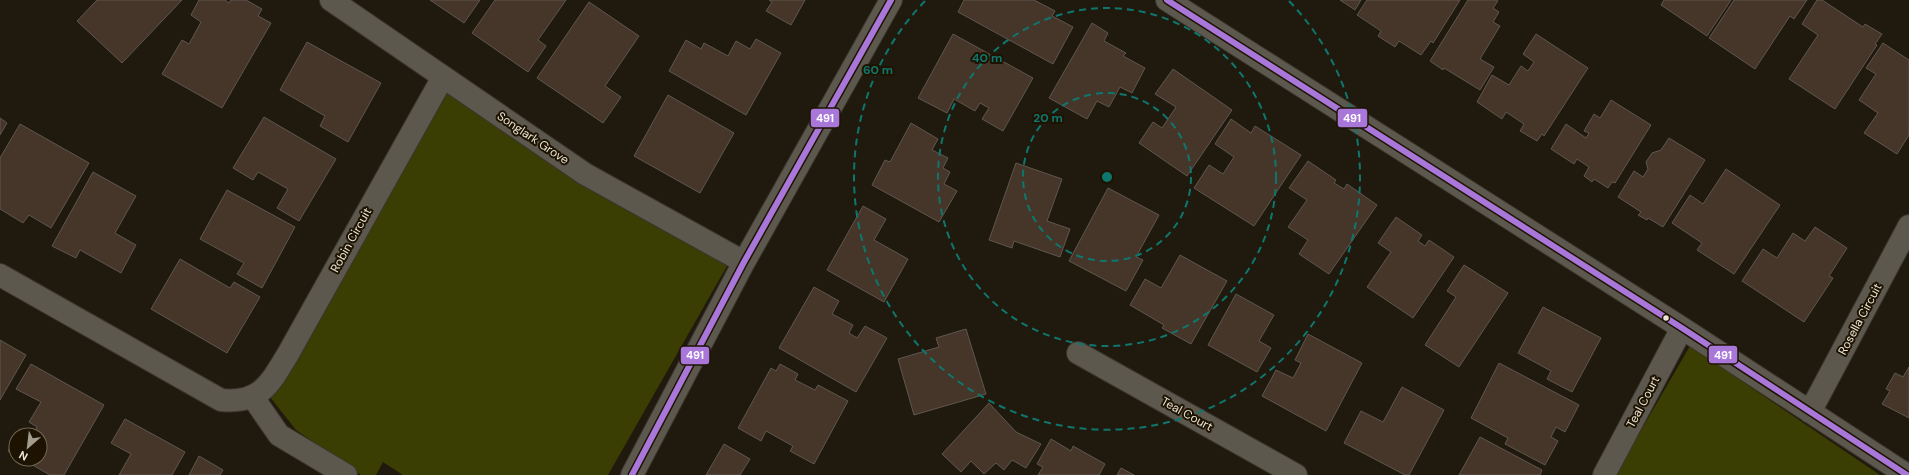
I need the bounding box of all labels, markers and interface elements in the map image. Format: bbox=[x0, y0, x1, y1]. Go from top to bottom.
text: 40 m bbox=[972, 50, 1002, 66]
text: 60 m bbox=[863, 62, 893, 78]
street label: Songlark Grove bbox=[494, 108, 572, 168]
line badge: 491 bbox=[810, 108, 840, 128]
line badge: 491 bbox=[1337, 108, 1368, 128]
text: 20 m bbox=[1033, 110, 1063, 126]
text: 491 bbox=[816, 111, 834, 125]
text: 491 bbox=[1343, 111, 1361, 125]
centre of rings bbox=[1100, 170, 1114, 184]
street label: Robin Circuit bbox=[327, 205, 375, 275]
street label: Rosella Circuit bbox=[1834, 280, 1886, 358]
unlabelled marker bbox=[1661, 313, 1671, 323]
line badge: 491 bbox=[1708, 345, 1738, 364]
line badge: 491 bbox=[680, 346, 710, 365]
text: 491 bbox=[686, 348, 704, 362]
text: 491 bbox=[1714, 348, 1732, 362]
street label: Teal Court bbox=[1623, 373, 1663, 431]
street label: Teal Court bbox=[1158, 393, 1216, 435]
north arrow bbox=[8, 427, 48, 467]
text: N bbox=[16, 448, 30, 464]

